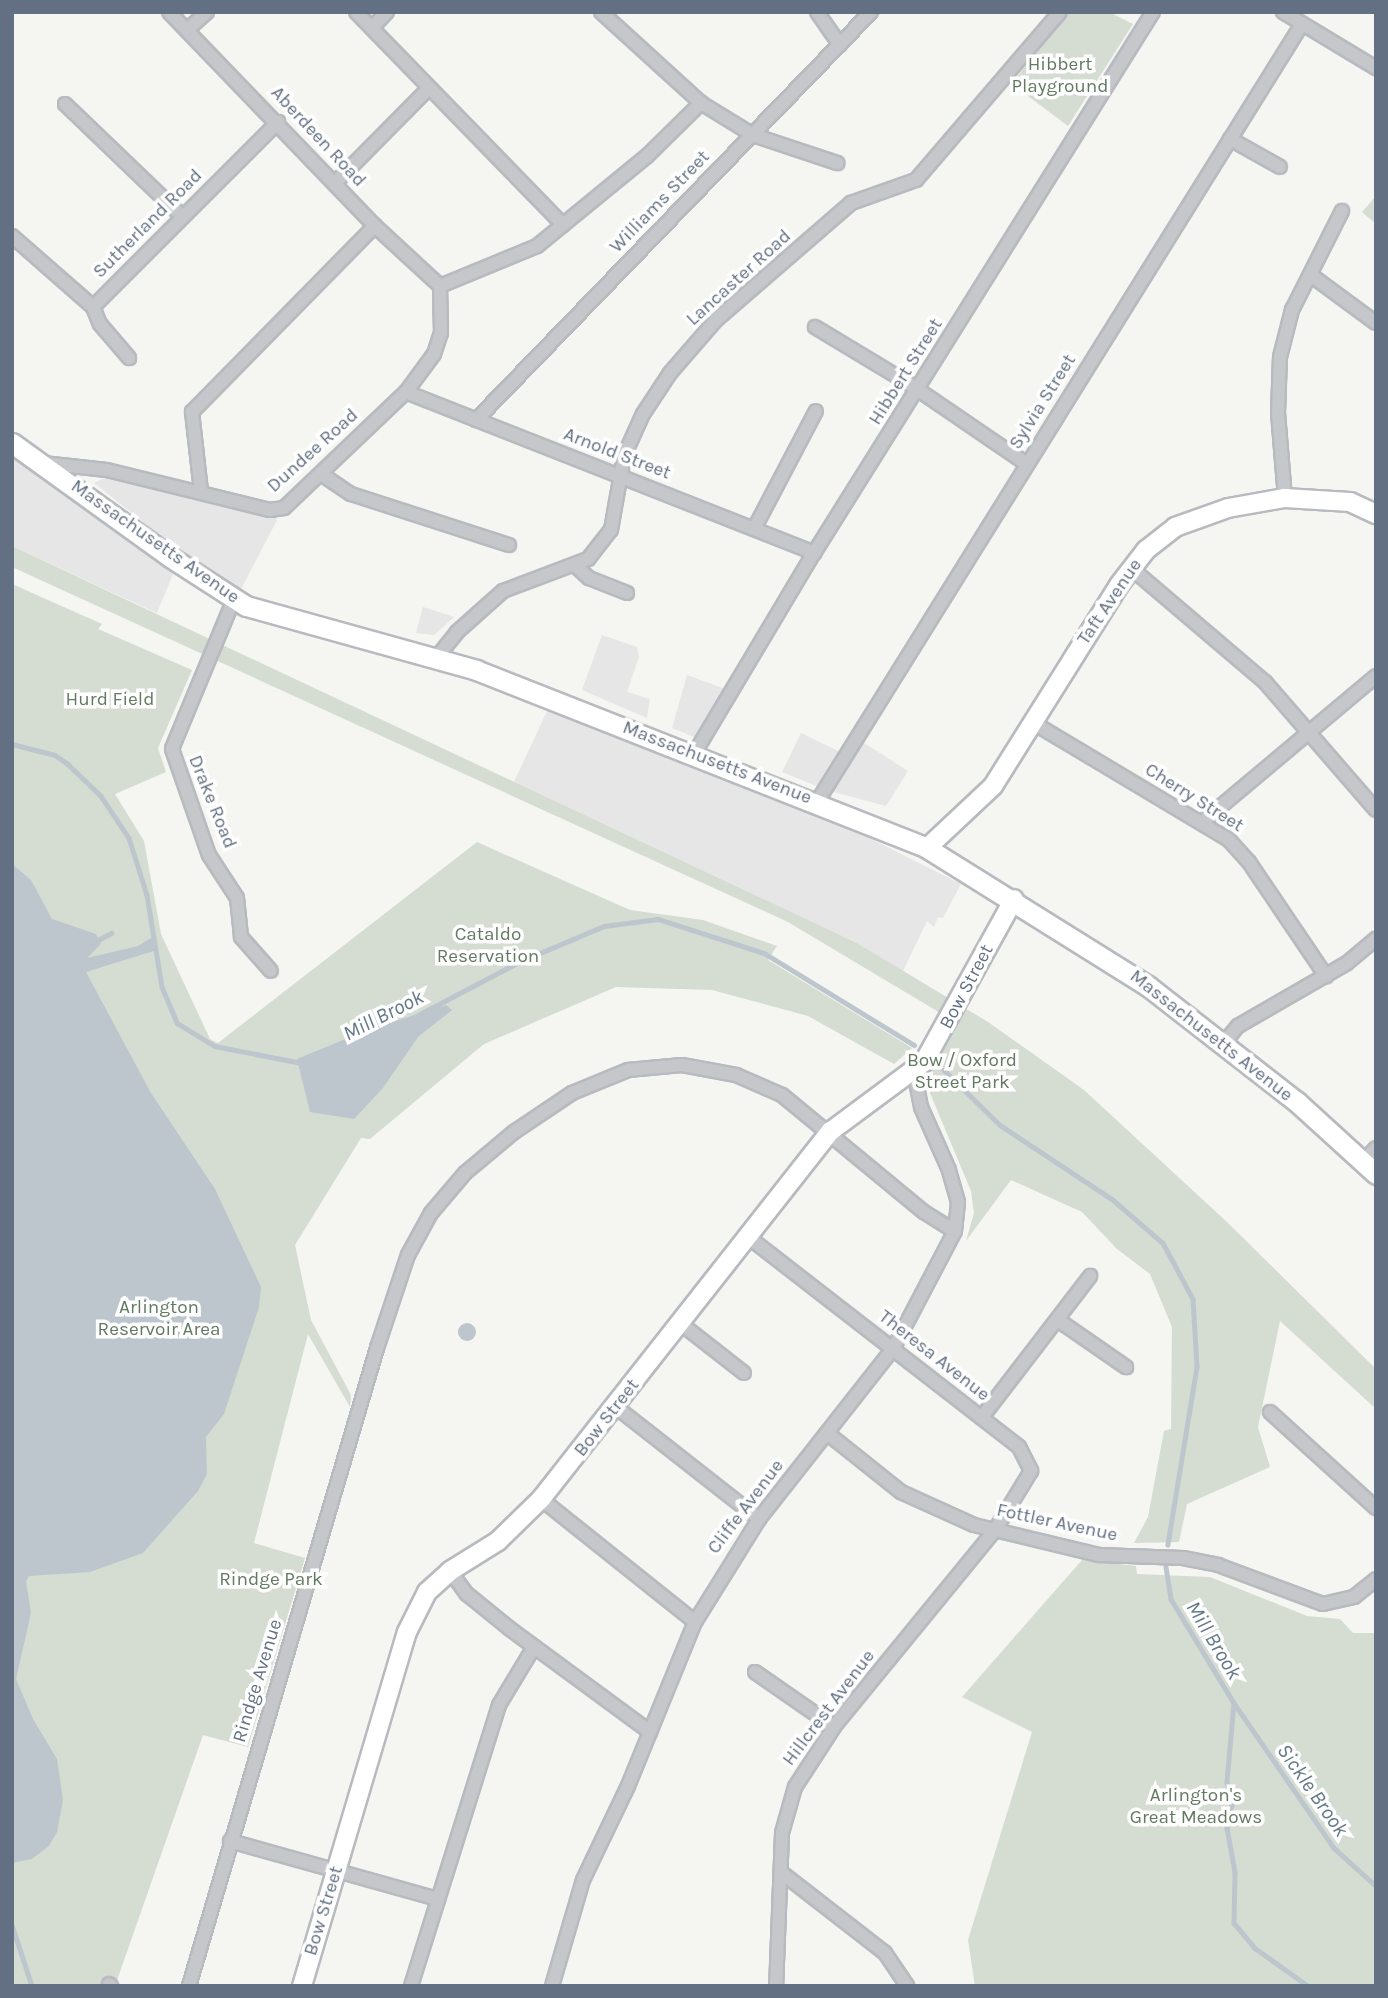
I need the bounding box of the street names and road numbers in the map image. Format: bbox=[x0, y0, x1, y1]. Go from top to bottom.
street label: Aberdeen Road bbox=[266, 82, 370, 192]
street label: Williams Street bbox=[605, 146, 715, 258]
street label: Sutherland Road bbox=[89, 165, 207, 283]
street label: Lancaster Road bbox=[682, 225, 796, 331]
street label: Hibbert Street bbox=[864, 315, 948, 429]
street label: Sylvia Street bbox=[1005, 350, 1081, 454]
street label: Dundee Road bbox=[263, 404, 363, 498]
street label: Arnold Street bbox=[560, 423, 674, 485]
street label: Massachusetts Avenue bbox=[66, 475, 244, 609]
street label: Taft Avenue bbox=[1073, 555, 1147, 649]
street label: Massachusetts Avenue bbox=[619, 716, 815, 810]
street label: Drake Road bbox=[183, 752, 241, 852]
street label: Cherry Street bbox=[1140, 759, 1248, 837]
street label: Bow Street bbox=[935, 941, 999, 1033]
street label: Massachusetts Avenue bbox=[1125, 965, 1297, 1107]
street label: Theresa Avenue bbox=[874, 1306, 994, 1406]
street label: Bow Street bbox=[570, 1374, 644, 1462]
street label: Cliffe Avenue bbox=[703, 1455, 789, 1559]
street label: Fottler Avenue bbox=[994, 1499, 1120, 1547]
street label: Rindge Avenue bbox=[228, 1617, 288, 1745]
street label: Hillcrest Avenue bbox=[778, 1645, 880, 1771]
street label: Bow Street bbox=[300, 1863, 348, 1959]

